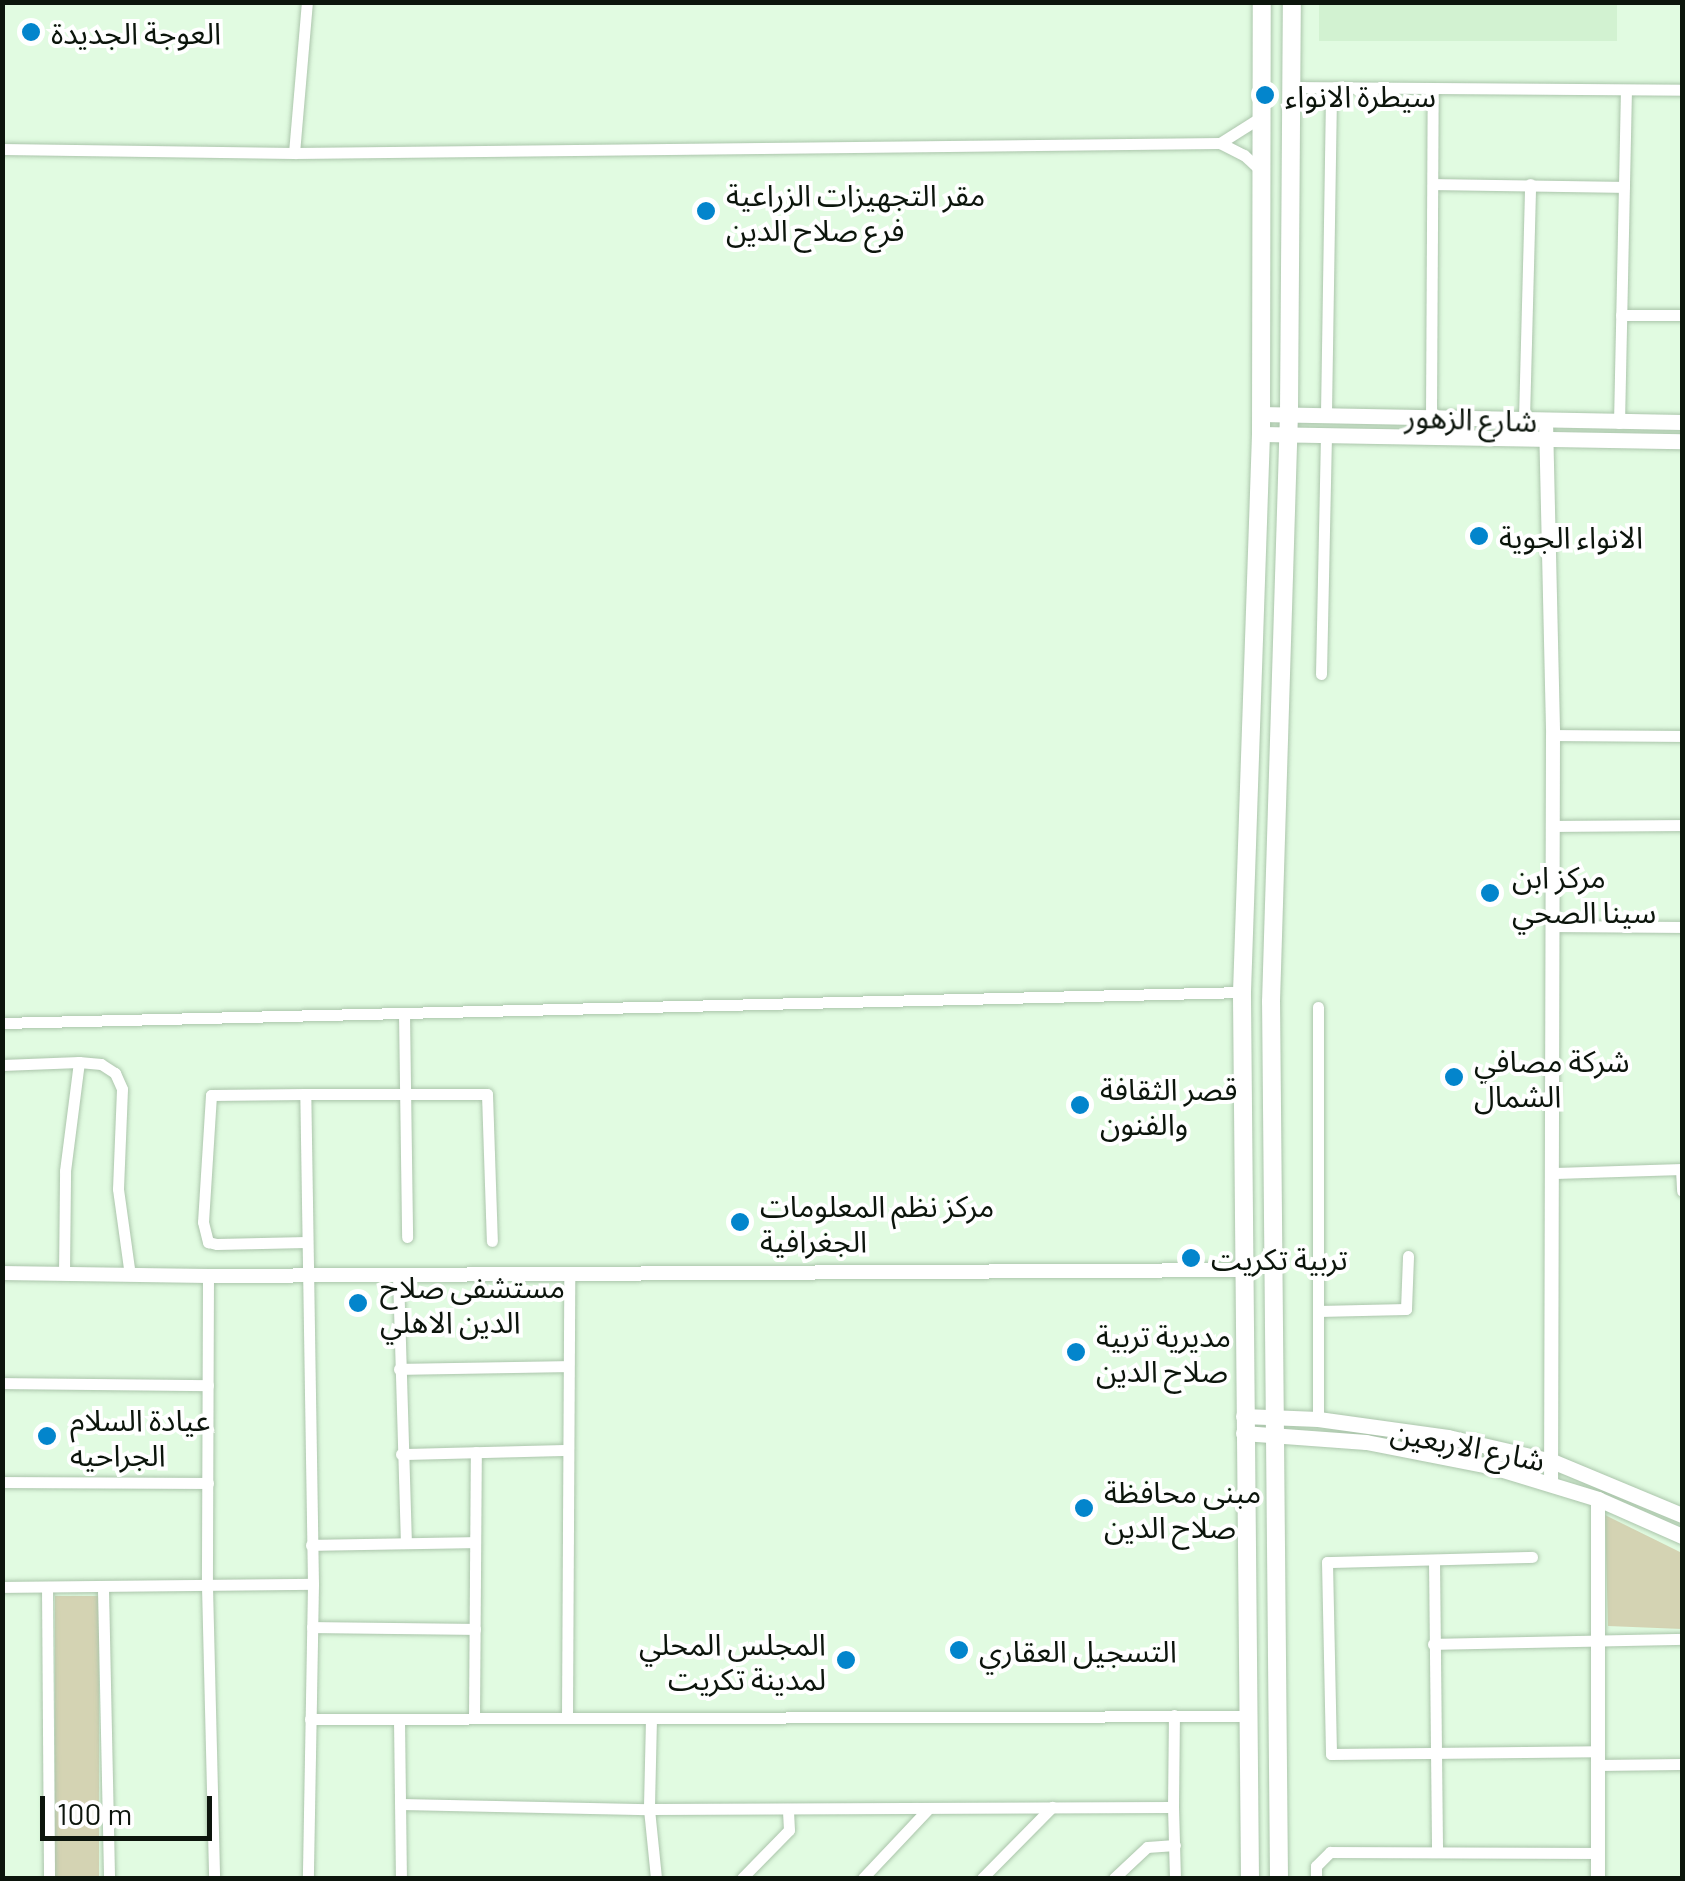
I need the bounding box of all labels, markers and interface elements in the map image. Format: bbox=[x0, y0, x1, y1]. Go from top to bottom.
place label: العوجة الجديدة bbox=[51, 14, 221, 50]
marker: العوجة الجديدة bbox=[20, 21, 42, 43]
place label: سيطرة الانواء bbox=[1285, 77, 1436, 113]
marker: سيطرة الانواء bbox=[1254, 84, 1276, 106]
place label: مقر التجهيزات الزراعية فرع صلاح الدين bbox=[726, 176, 985, 246]
marker: مقر التجهيزات الزراعية فرع صلاح الدين bbox=[695, 200, 717, 222]
street label: شارع الزهور bbox=[1404, 398, 1538, 438]
place label: الانواء الجوية bbox=[1499, 518, 1643, 554]
marker: الانواء الجوية bbox=[1468, 525, 1490, 547]
place label: مركز ابن سينا الصحي bbox=[1512, 858, 1656, 928]
marker: مركز ابن سينا الصحي bbox=[1477, 880, 1503, 906]
place label: شركة مصافي الشمال bbox=[1474, 1042, 1630, 1112]
marker: شركة مصافي الشمال bbox=[1443, 1066, 1465, 1088]
place label: قصر الثقافة والفنون bbox=[1100, 1070, 1237, 1140]
marker: قصر الثقافة والفنون bbox=[1069, 1094, 1091, 1116]
place label: مركز نظم المعلومات الجغرافية bbox=[760, 1187, 994, 1258]
marker: مركز نظم المعلومات الجغرافية bbox=[729, 1211, 751, 1233]
place label: تربية تكريت bbox=[1211, 1240, 1348, 1276]
marker: تربية تكريت bbox=[1180, 1247, 1202, 1269]
place label: مستشفى صلاح الدين الاهلي bbox=[380, 1268, 565, 1338]
marker: مستشفى صلاح الدين الاهلي bbox=[345, 1290, 371, 1316]
place label: مديرية تربية صلاح الدين bbox=[1096, 1317, 1231, 1388]
marker: مديرية تربية صلاح الدين bbox=[1065, 1341, 1087, 1363]
place label: عيادة السلام الجراحيه bbox=[70, 1401, 210, 1472]
street label: شارع الاربعين bbox=[1388, 1412, 1548, 1478]
marker: عيادة السلام الجراحيه bbox=[34, 1423, 60, 1449]
place label: مبنى محافظة صلاح الدين bbox=[1104, 1473, 1261, 1544]
marker: مبنى محافظة صلاح الدين bbox=[1073, 1497, 1095, 1519]
place label: المجلس المحلي لمدينة تكريت bbox=[639, 1625, 826, 1696]
place label: التسجيل العقاري bbox=[979, 1632, 1177, 1668]
marker: التسجيل العقاري bbox=[948, 1639, 970, 1661]
marker: المجلس المحلي لمدينة تكريت bbox=[835, 1649, 857, 1671]
scale bar bbox=[45, 1776, 218, 1838]
text: 100 m bbox=[57, 1795, 132, 1831]

